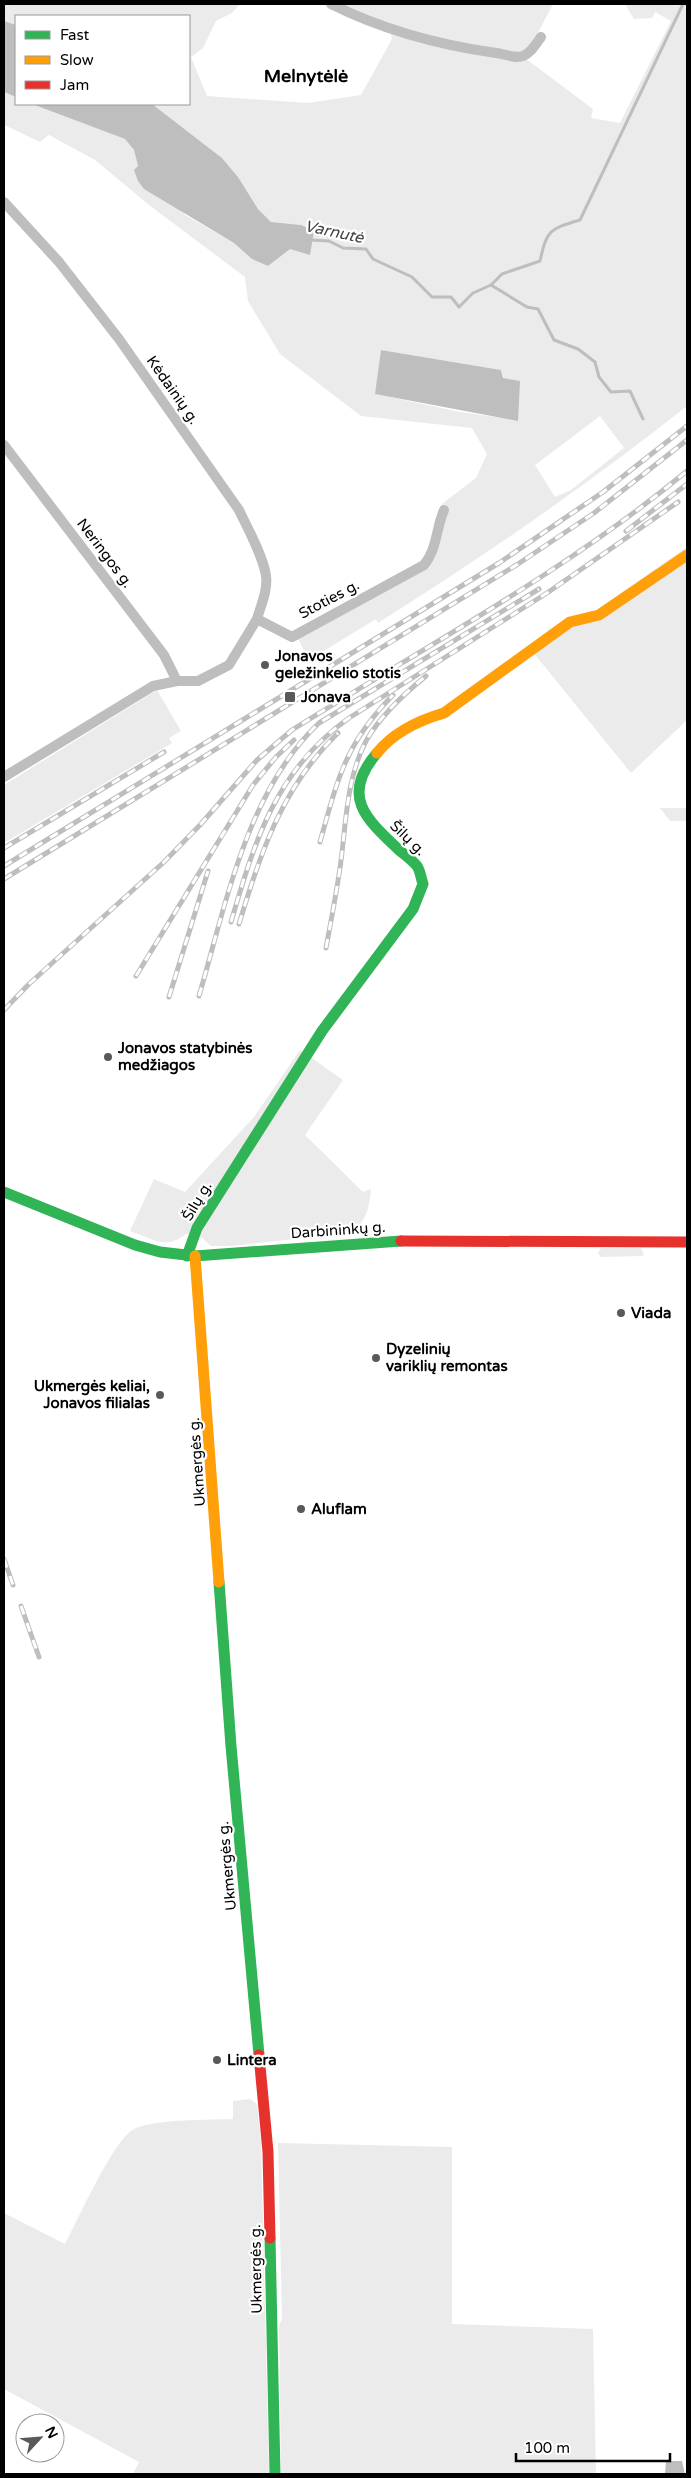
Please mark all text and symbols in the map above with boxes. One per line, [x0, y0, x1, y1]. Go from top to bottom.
legend [15, 15, 190, 105]
text: Fast [60, 26, 90, 44]
text: Slow [60, 51, 94, 69]
district label: Melnytėlė [264, 65, 348, 87]
text: Jam [60, 76, 89, 94]
water label: Varnutė [303, 216, 366, 248]
street label: Kėdainių g. [143, 352, 203, 428]
street label: Neringos g. [73, 515, 137, 591]
street label: Stoties g. [296, 576, 362, 622]
place label: Jonavos geležinkelio stotis [274, 647, 401, 683]
marker: Jonavos geležinkelio stotis [259, 659, 271, 671]
place label: Jonava [300, 688, 351, 706]
marker: Jonava [283, 690, 297, 704]
street label: Šilų g. [386, 817, 430, 859]
place label: Jonavos statybinės medžiagos [117, 1039, 252, 1075]
marker: Jonavos statybinės medžiagos [102, 1051, 114, 1063]
street label: Šilų g. [178, 1178, 216, 1224]
street label: Darbininkų g. [290, 1218, 386, 1242]
place label: Viada [631, 1304, 671, 1322]
marker: Viada [615, 1307, 627, 1319]
place label: Dyzelinių variklių remontas [386, 1340, 508, 1375]
marker: Dyzelinių variklių remontas [370, 1352, 382, 1364]
place label: Ukmergės keliai, Jonavos filialas [34, 1377, 150, 1412]
marker: Ukmergės keliai, Jonavos filialas [154, 1389, 166, 1401]
street label: Ukmergės g. [185, 1417, 209, 1507]
place label: Aluflam [311, 1500, 367, 1518]
marker: Aluflam [295, 1503, 307, 1515]
street label: Ukmergės g. [214, 1821, 240, 1911]
place label: Lintera [227, 2051, 277, 2069]
marker: Lintera [211, 2054, 223, 2066]
street label: Ukmergės g. [246, 2224, 266, 2314]
north arrow [15, 2413, 65, 2463]
text: N [41, 2424, 61, 2441]
scale bar [516, 2430, 670, 2462]
text: 100 m [524, 2439, 570, 2457]

